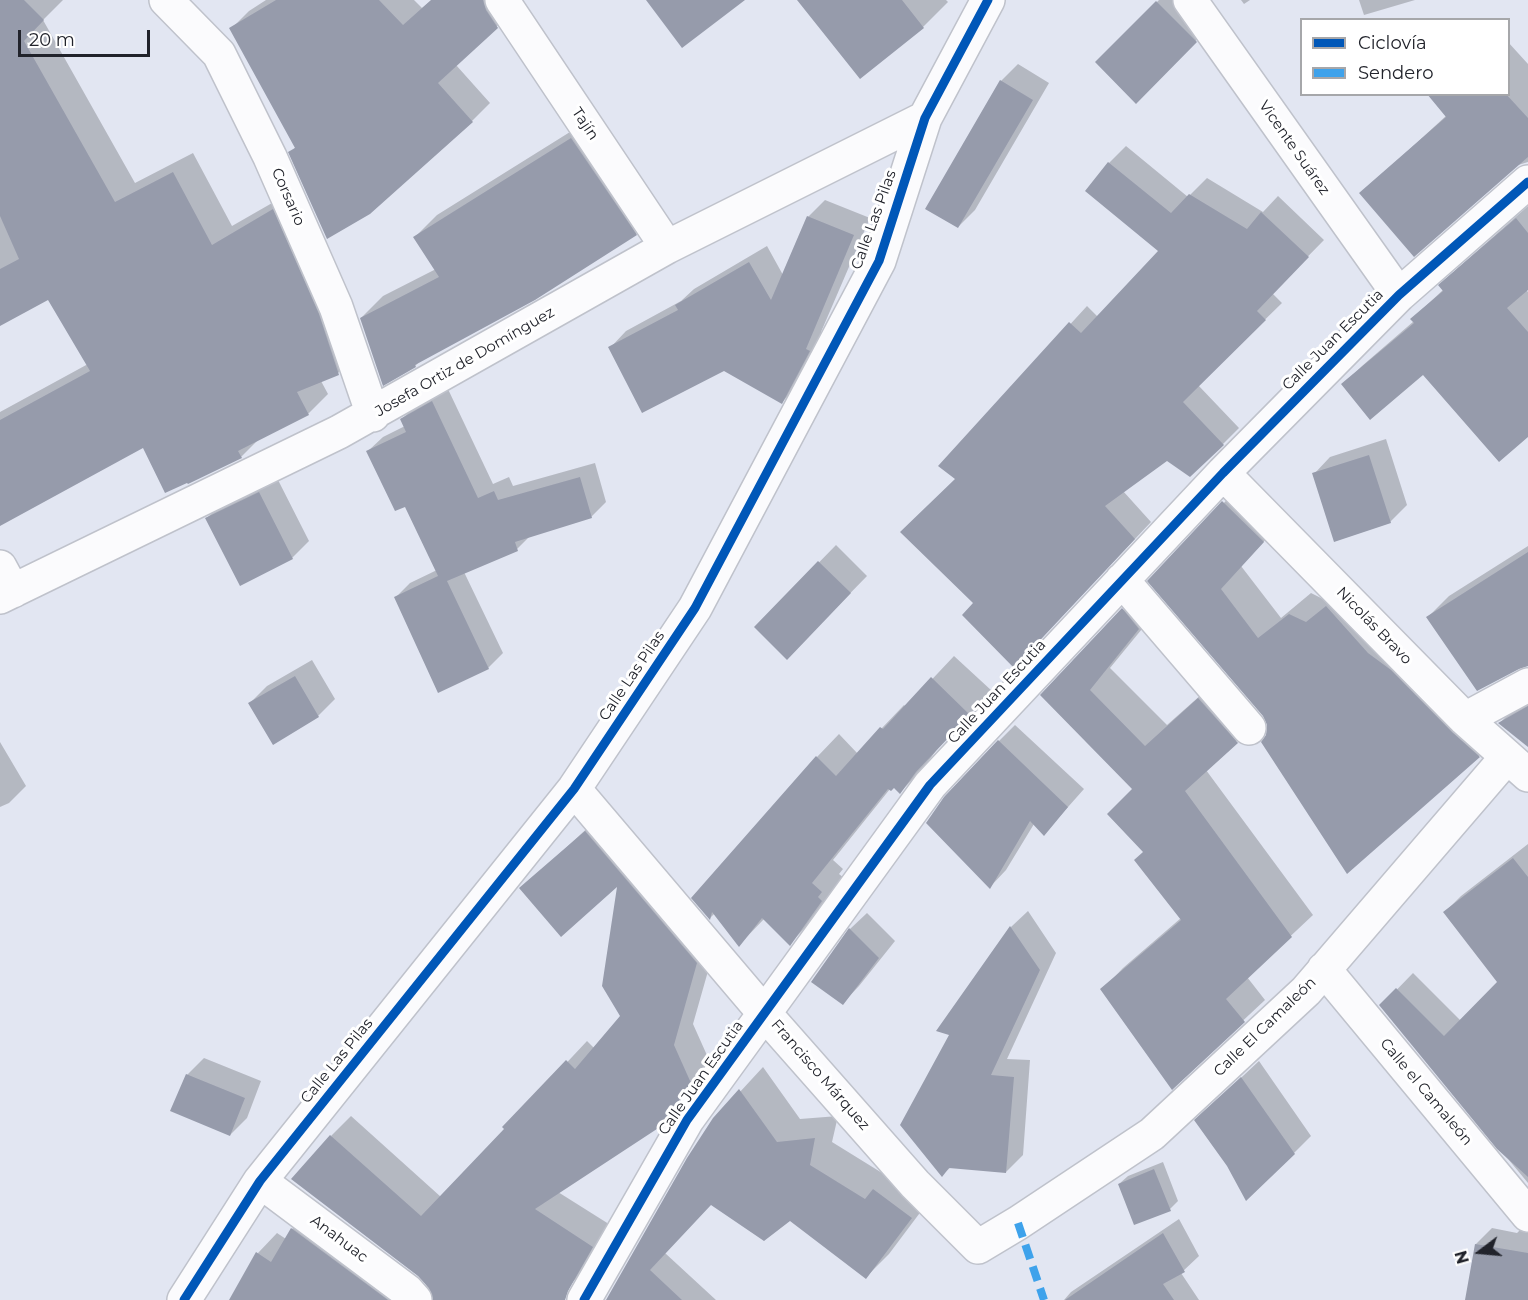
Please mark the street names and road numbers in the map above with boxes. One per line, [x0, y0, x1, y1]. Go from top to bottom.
street label: Vicente Suárez [1255, 97, 1333, 199]
street label: Tajín [568, 104, 602, 144]
street label: Corsario [267, 165, 309, 229]
street label: Calle Las Pilas [848, 168, 900, 272]
street label: Calle Juan Escutia [1279, 286, 1387, 394]
street label: Josefa Ortiz de Domínguez [372, 303, 558, 421]
street label: Nicolás Bravo [1333, 583, 1415, 669]
street label: Calle Las Pilas [595, 628, 669, 724]
street label: Calle Juan Escutia [944, 636, 1050, 748]
street label: Calle El Camaleón [1210, 974, 1320, 1080]
street label: Calle Las Pilas [297, 1015, 377, 1107]
street label: Francisco Márquez [767, 1016, 873, 1134]
street label: Calle Juan Escutia [655, 1017, 747, 1139]
street label: Calle el Camaleón [1376, 1035, 1476, 1149]
street label: Anahuac [307, 1212, 371, 1266]

